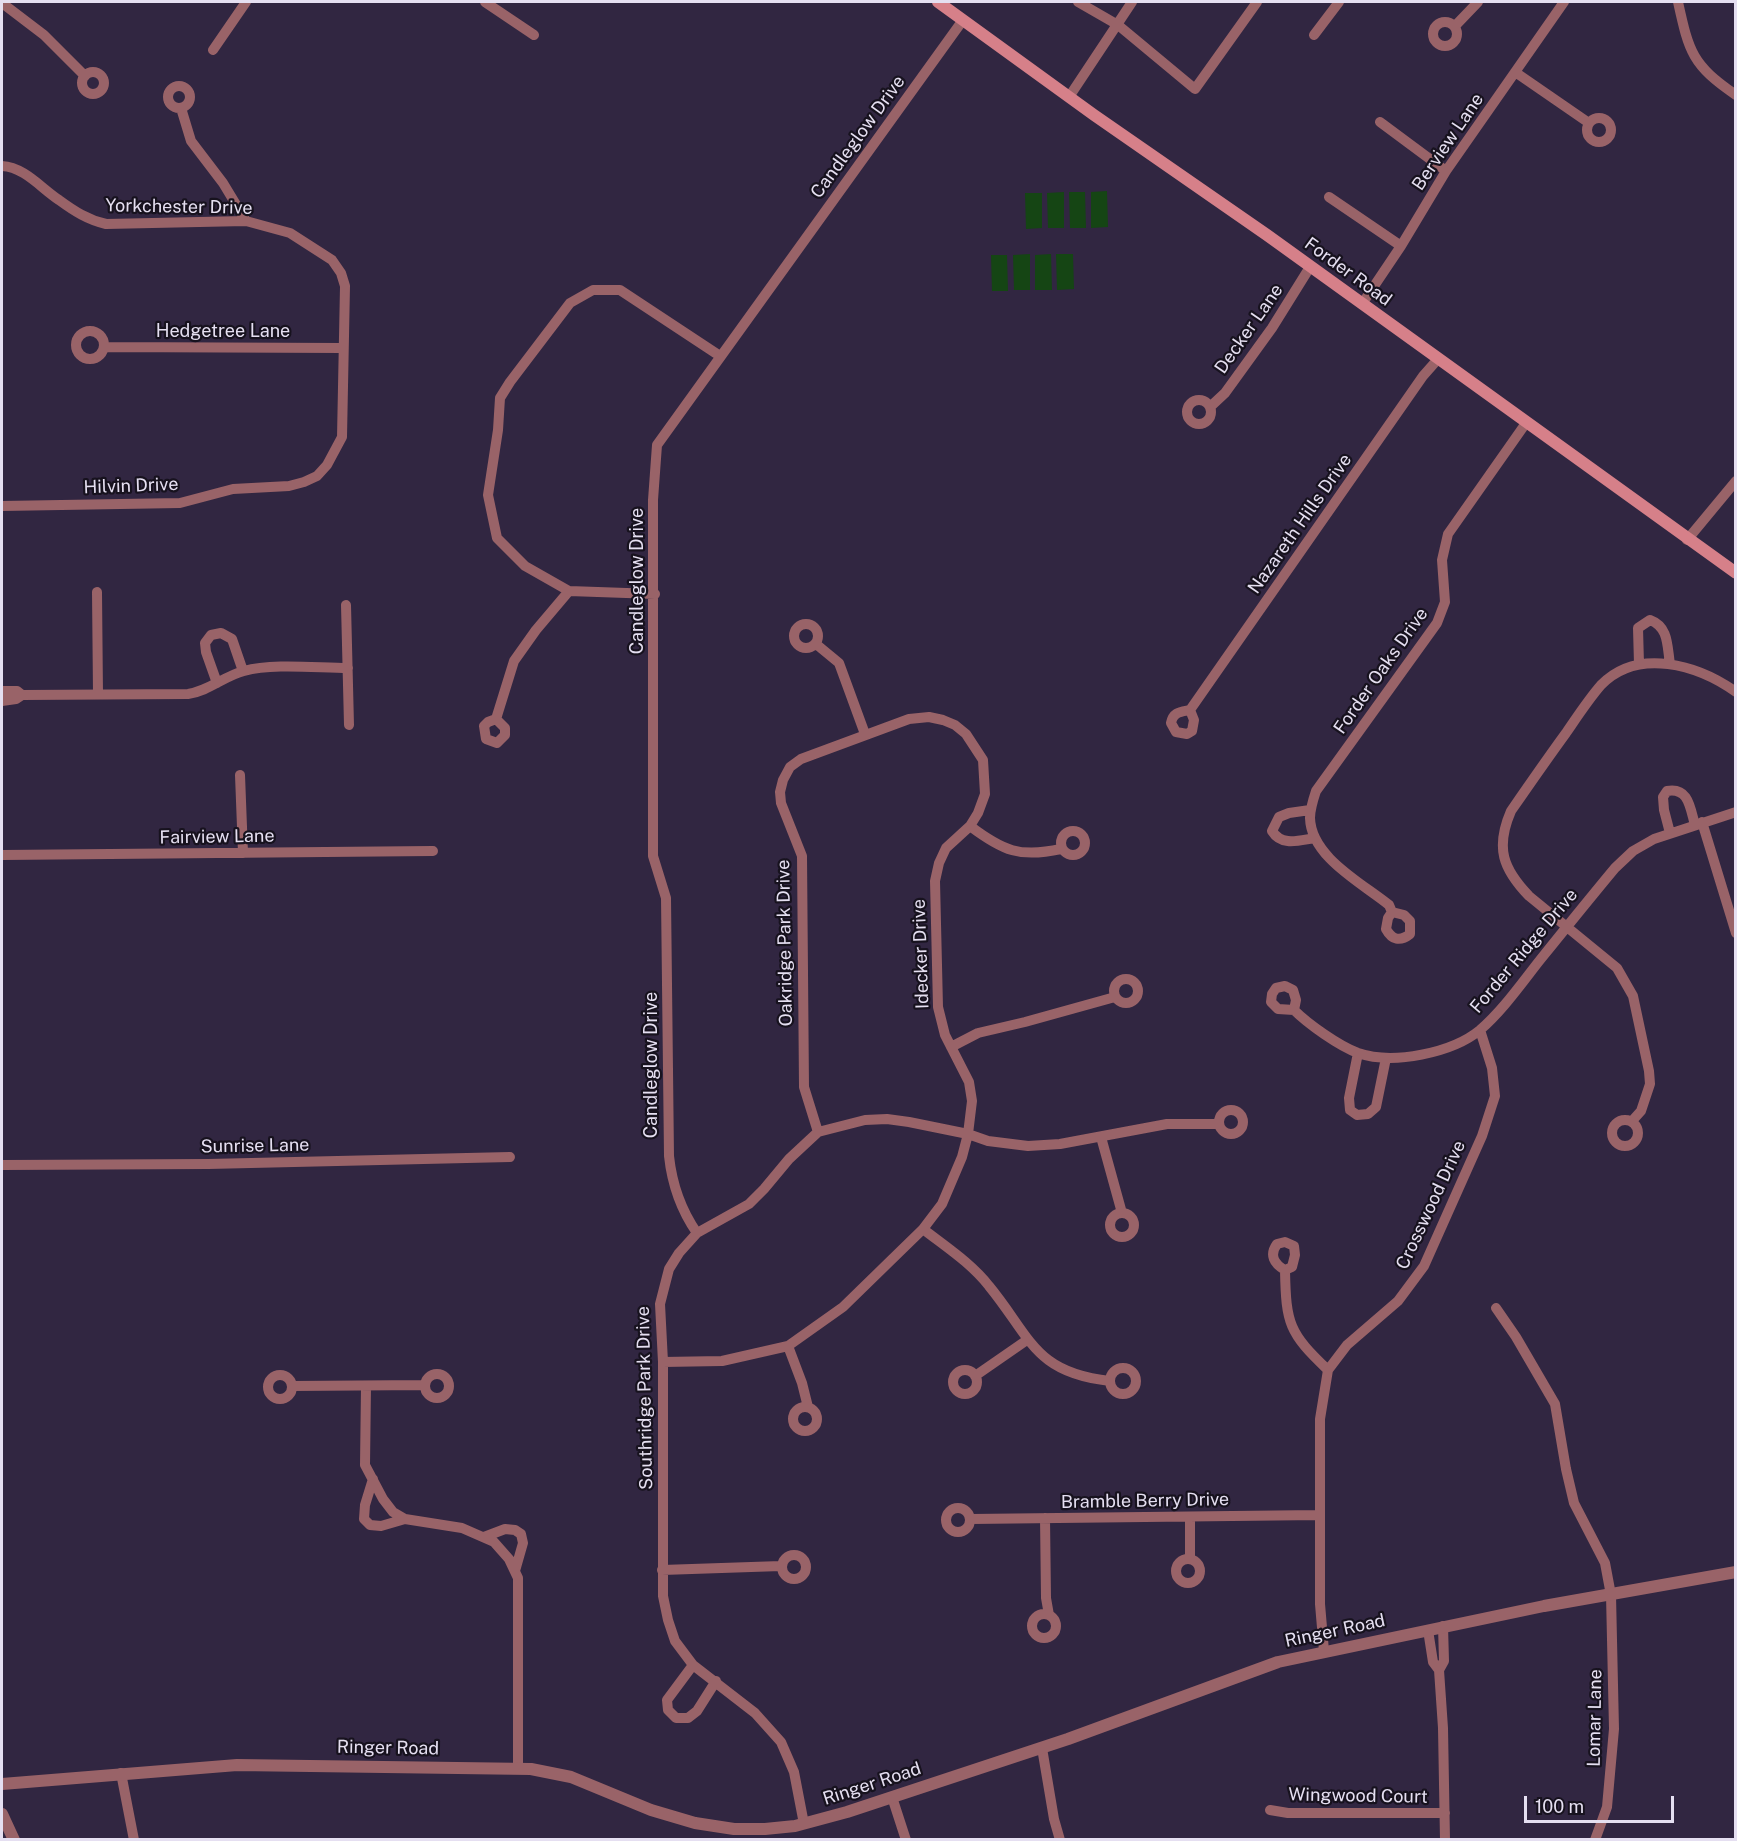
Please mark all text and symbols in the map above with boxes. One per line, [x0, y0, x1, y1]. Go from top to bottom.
street label: Candleglow Drive [806, 71, 910, 203]
street label: Berview Lane [1408, 89, 1488, 195]
street label: Yorkchester Drive [105, 195, 253, 219]
street label: Forder Road [1300, 233, 1396, 311]
street label: Decker Lane [1210, 280, 1288, 378]
street label: Hedgetree Lane [156, 320, 290, 342]
street label: Nazareth Hills Drive [1244, 450, 1356, 598]
street label: Hilvin Drive [83, 474, 179, 498]
street label: Candleglow Drive [626, 508, 648, 654]
street label: Forder Oaks Drive [1329, 604, 1433, 738]
street label: Fairview Lane [159, 825, 275, 849]
street label: Oakridge Park Drive [773, 860, 797, 1026]
street label: Forder Ridge Drive [1466, 884, 1582, 1018]
street label: Idecker Drive [908, 899, 934, 1009]
street label: Candleglow Drive [640, 992, 662, 1138]
street label: Sunrise Lane [200, 1134, 310, 1158]
street label: Crosswood Drive [1392, 1137, 1470, 1273]
street label: Southridge Park Drive [633, 1306, 657, 1490]
street label: Bramble Berry Drive [1061, 1489, 1229, 1513]
street label: Ringer Road [1283, 1610, 1387, 1652]
street label: Lomar Lane [1583, 1669, 1607, 1767]
street label: Ringer Road [337, 1736, 439, 1760]
street label: Ringer Road [820, 1758, 924, 1810]
street label: Wingwood Court [1288, 1784, 1428, 1808]
scale bar [1527, 1784, 1677, 1822]
text: 100 m [1535, 1796, 1584, 1817]

